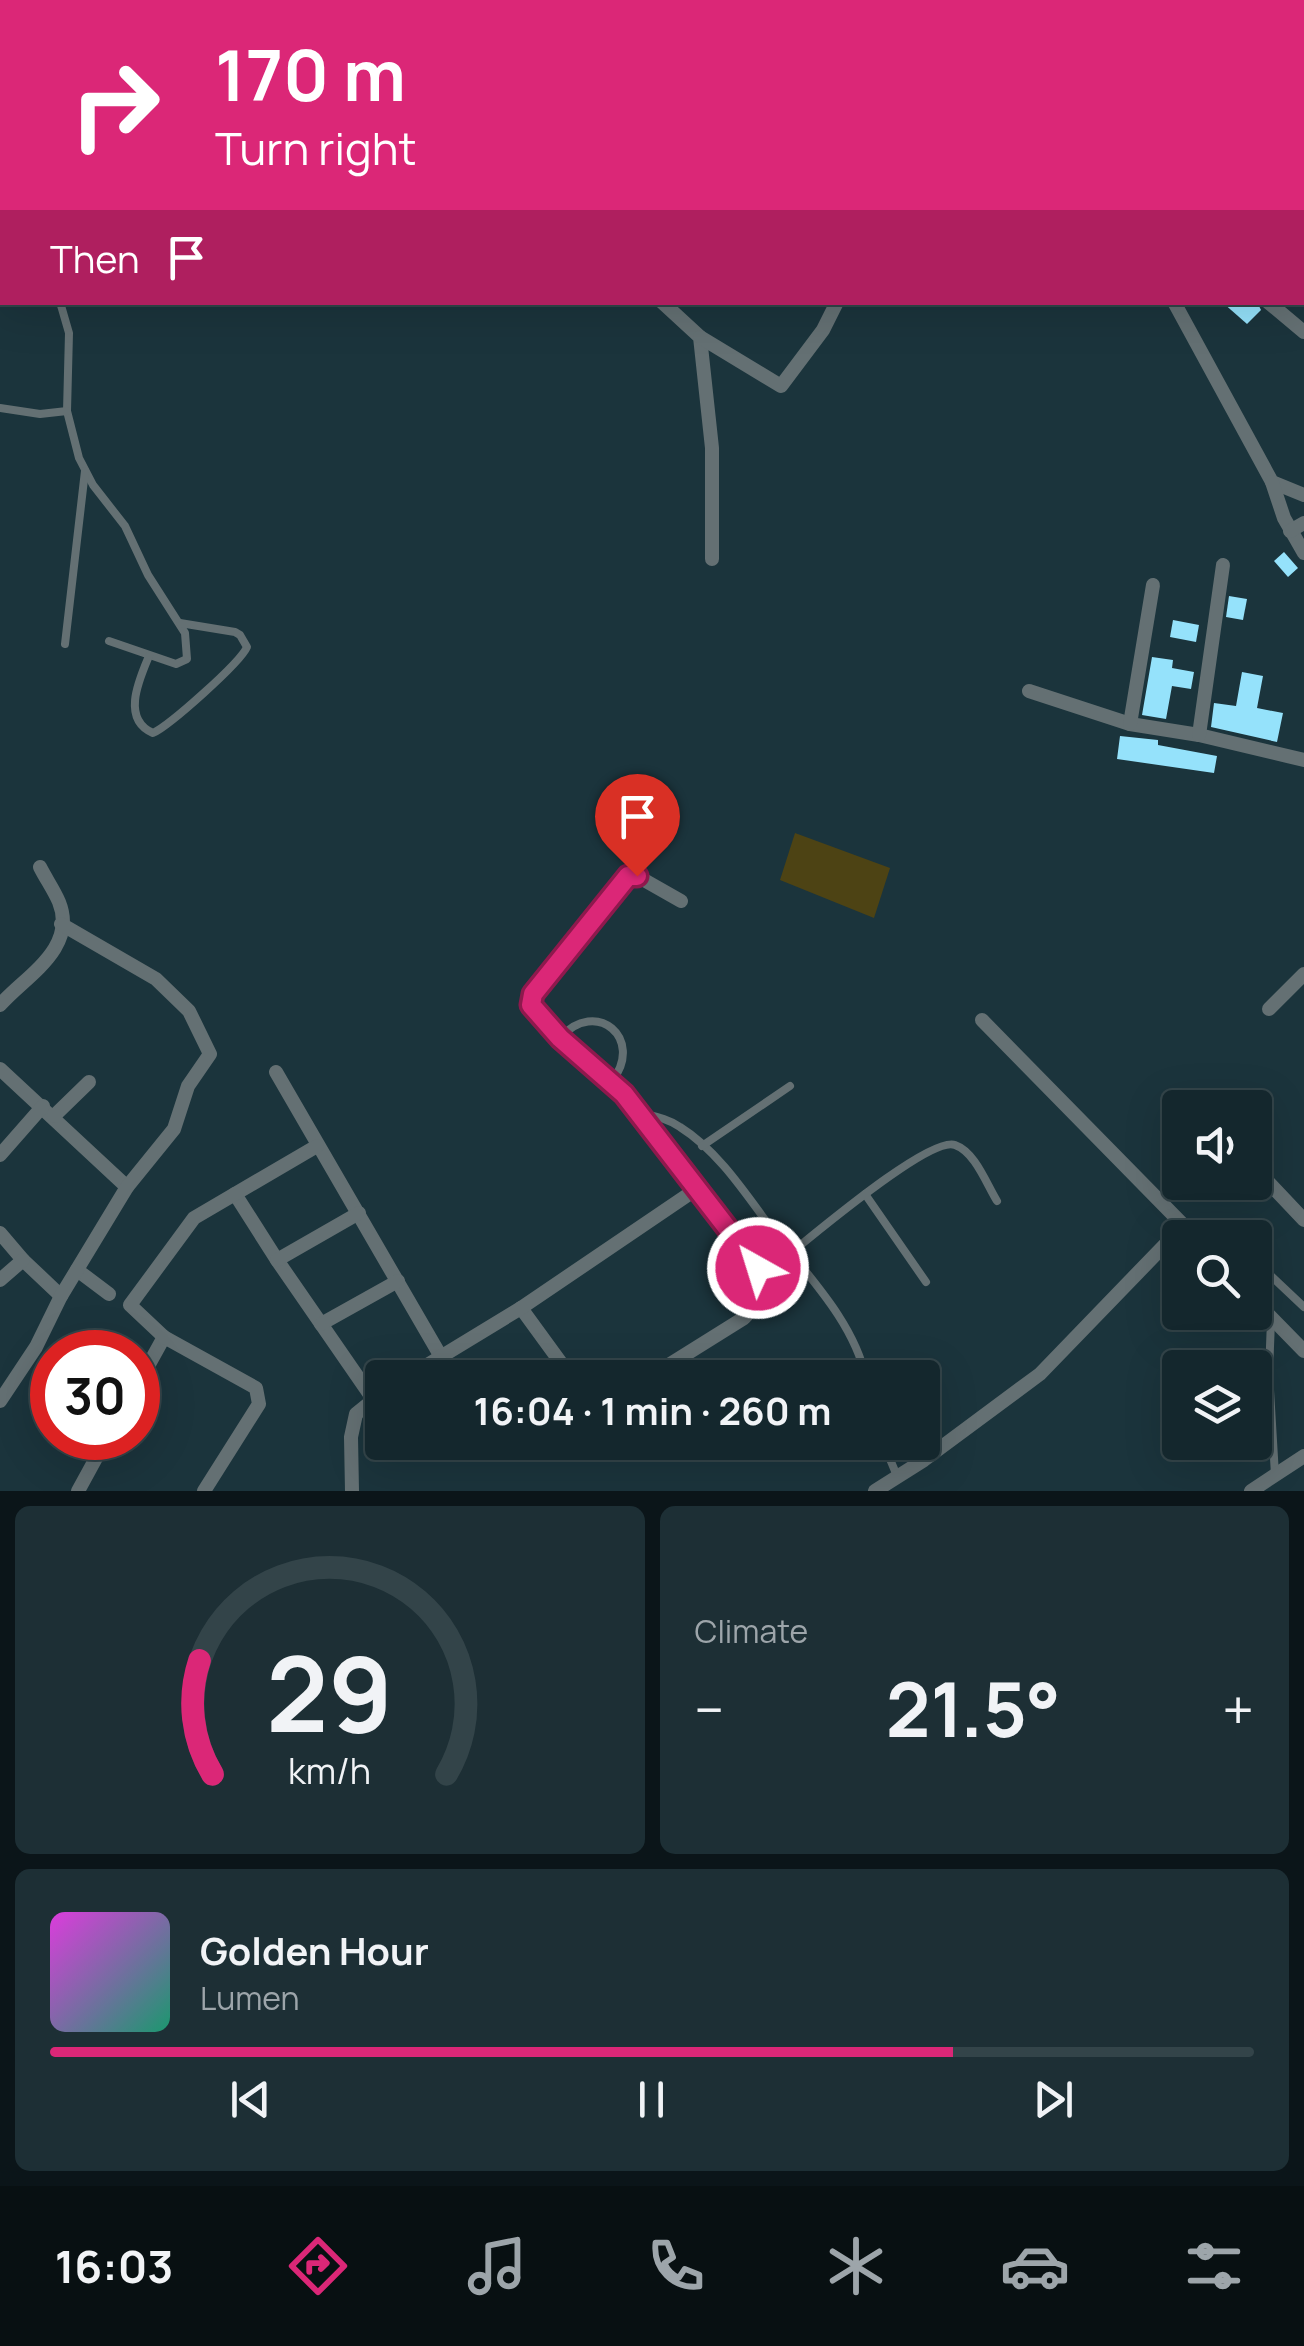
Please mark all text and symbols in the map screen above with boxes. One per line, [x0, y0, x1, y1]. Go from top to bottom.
text: 170 m [215, 26, 406, 122]
icon: right [50, 40, 180, 170]
text: Turn right [215, 117, 416, 179]
icon: arrive [159, 230, 214, 285]
text: Then [50, 232, 139, 284]
pin [595, 774, 680, 877]
icon: arrive [610, 789, 665, 844]
map controls [1162, 1090, 1272, 1460]
button: sound [1162, 1090, 1272, 1200]
position arrow [706, 1216, 810, 1320]
button: search [1162, 1220, 1272, 1330]
speed limit sign: 30 [30, 1330, 160, 1460]
button: layers [1162, 1350, 1272, 1460]
text: 16:04 · 1 min · 260 m [474, 1384, 831, 1436]
text: Climate [695, 1609, 808, 1653]
text: 29 [266, 1621, 393, 1763]
text: 21.5° [886, 1657, 1061, 1760]
text: − [695, 1671, 724, 1747]
text: + [1222, 1671, 1254, 1747]
text: km/h [288, 1746, 371, 1795]
text: Golden Hour [200, 1924, 429, 1976]
text: Lumen [200, 1976, 300, 2020]
icon: previous [223, 2072, 278, 2127]
icon: pause [624, 2072, 679, 2127]
icon: next [1026, 2072, 1081, 2127]
icon: directions [283, 2231, 353, 2301]
icon: music [462, 2231, 532, 2301]
icon: phone [641, 2231, 711, 2301]
icon: climate [821, 2231, 891, 2301]
icon: car [1000, 2231, 1070, 2301]
icon: filters [1179, 2231, 1249, 2301]
text: 16:03 [55, 2235, 174, 2297]

